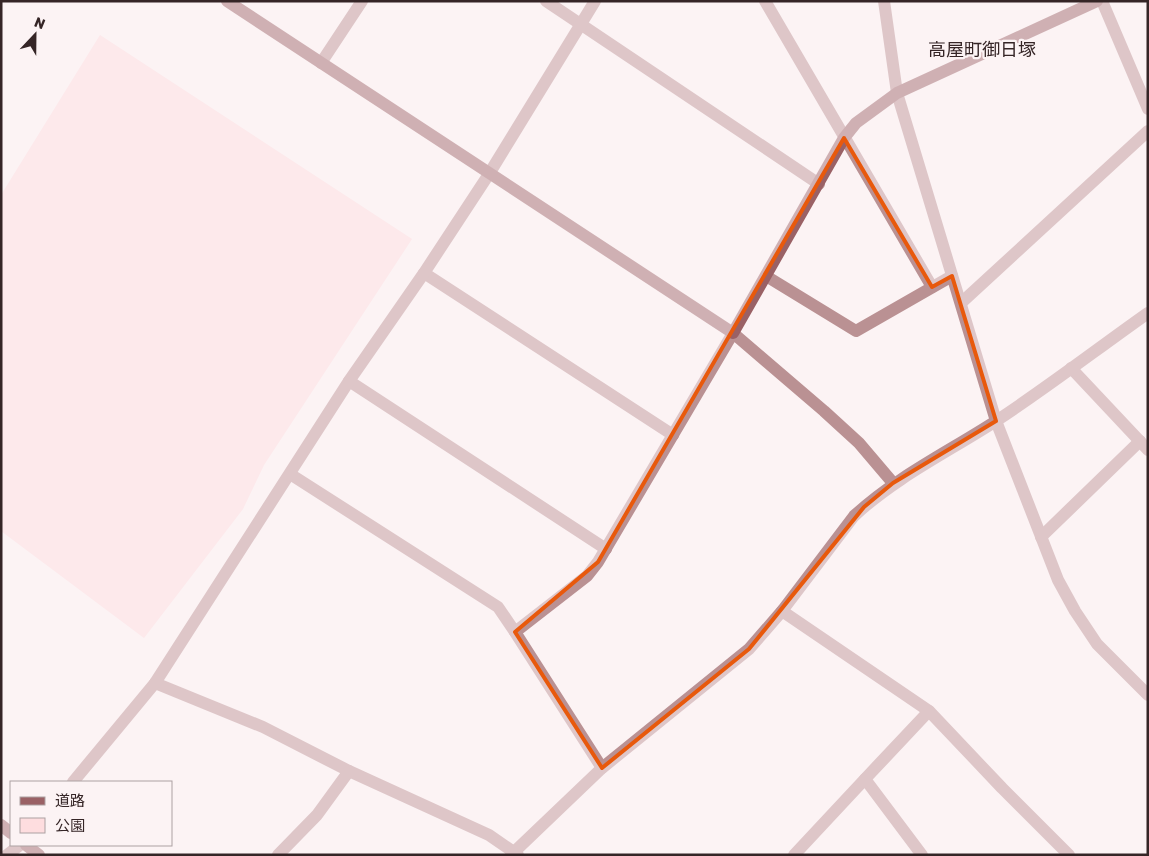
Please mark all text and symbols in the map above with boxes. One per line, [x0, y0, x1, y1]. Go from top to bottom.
north arrow [10, 10, 60, 60]
text: N [32, 14, 48, 33]
district label: 高屋町御日塚 [928, 39, 1036, 61]
legend [10, 781, 172, 846]
text: 道路 [55, 792, 85, 810]
text: 公園 [55, 817, 85, 835]

